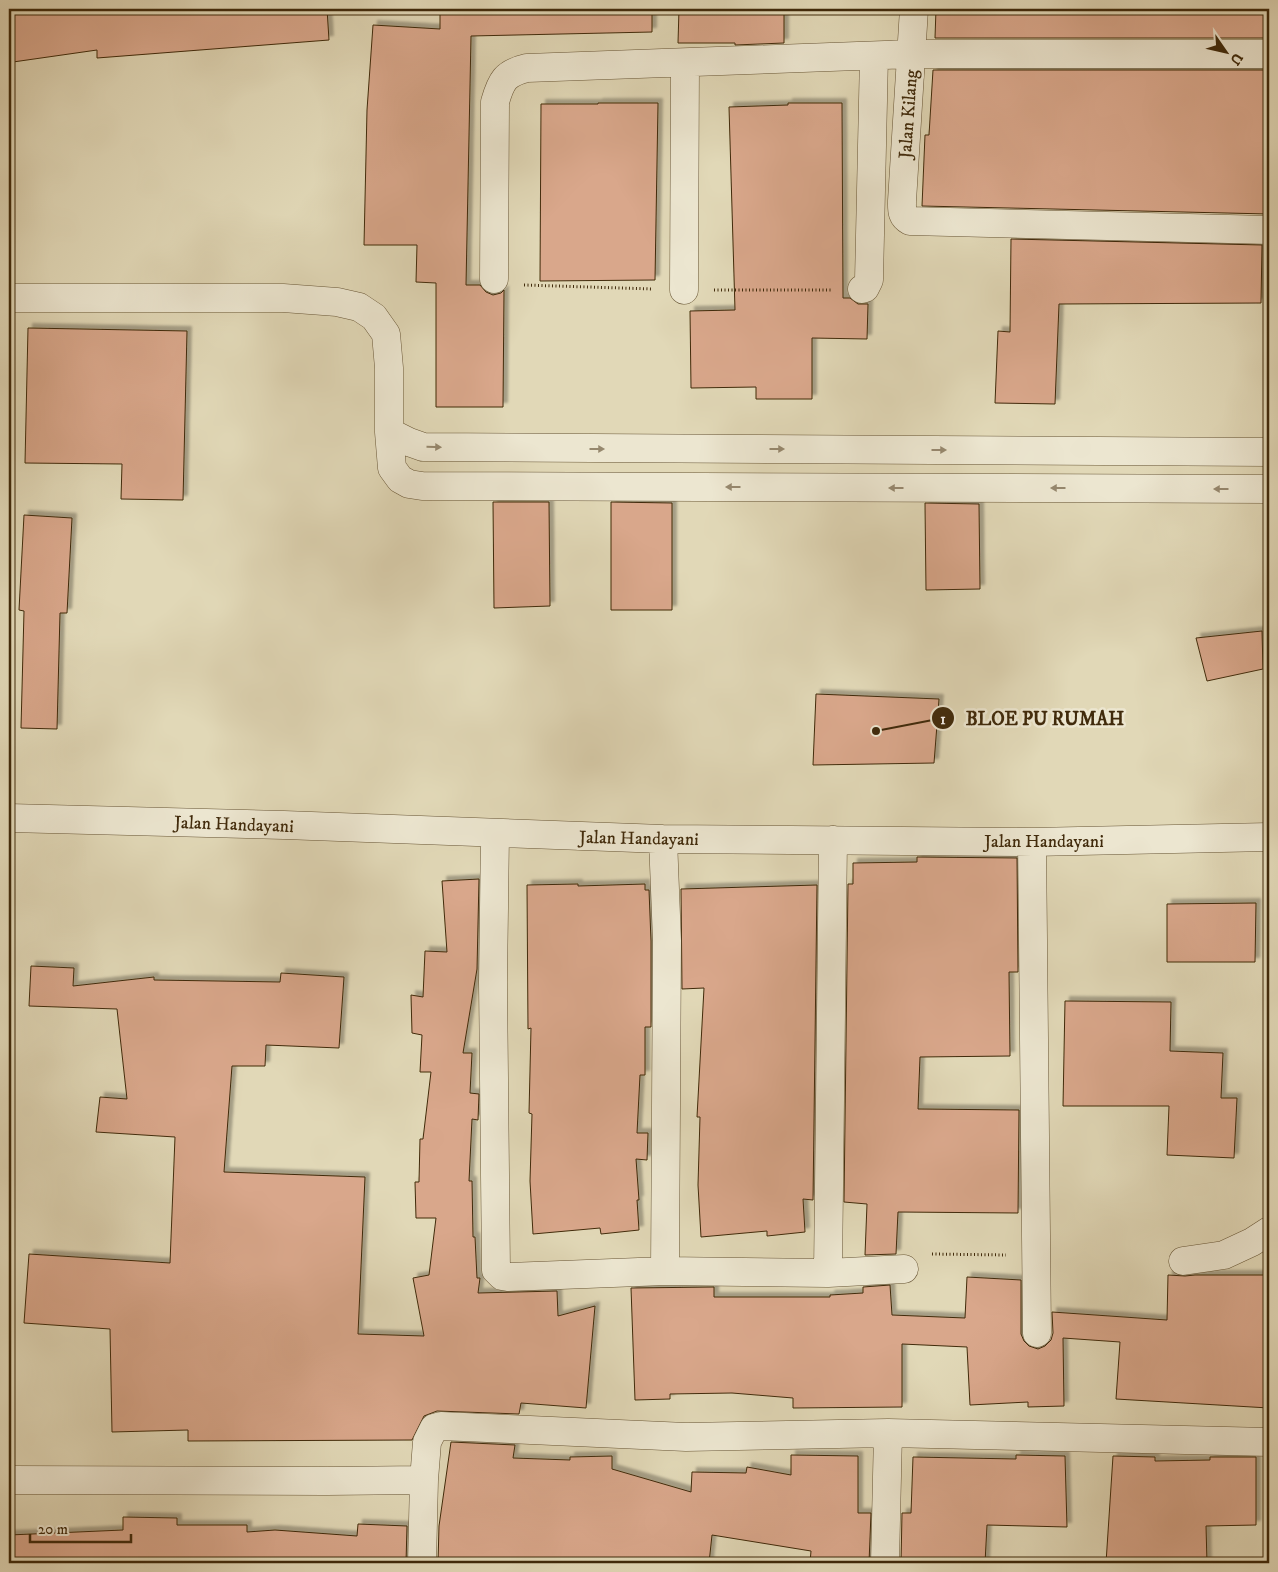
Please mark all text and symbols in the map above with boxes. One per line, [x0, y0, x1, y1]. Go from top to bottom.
north arrow [1200, 28, 1250, 78]
text: U [1225, 49, 1246, 68]
street label: Jalan Kilang [895, 69, 923, 161]
one-way arrow [426, 443, 442, 451]
one-way arrow [589, 445, 605, 453]
one-way arrow [769, 445, 785, 453]
one-way arrow [931, 446, 947, 454]
one-way arrow [725, 483, 741, 491]
one-way arrow [887, 484, 903, 492]
one-way arrow [1050, 484, 1066, 492]
one-way arrow [1212, 485, 1228, 493]
callout: BLOE PU RUMAH [931, 701, 1134, 735]
text: BLOE PU RUMAH [966, 708, 1124, 731]
text: 1 [940, 710, 946, 729]
street label: Jalan Handayani [172, 812, 294, 838]
street label: Jalan Handayani [577, 827, 699, 851]
street label: Jalan Handayani [982, 831, 1104, 853]
scale bar [30, 1512, 131, 1544]
text: 20 m [38, 1520, 68, 1539]

